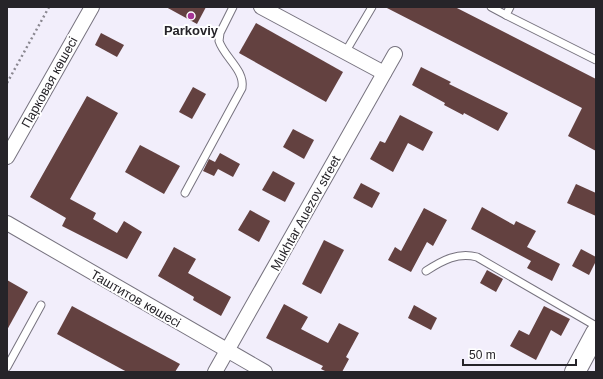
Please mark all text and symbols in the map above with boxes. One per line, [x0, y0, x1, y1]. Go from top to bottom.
marker: Parkoviy [186, 11, 196, 21]
place label: Parkoviy [164, 23, 219, 38]
street label: Парковая көшесі [18, 34, 81, 130]
street label: Mukhtar Auezov street [268, 153, 344, 273]
street label: Таштитов көшесі [88, 266, 184, 330]
scale bar [463, 341, 576, 367]
text: 50 m [469, 348, 496, 362]

